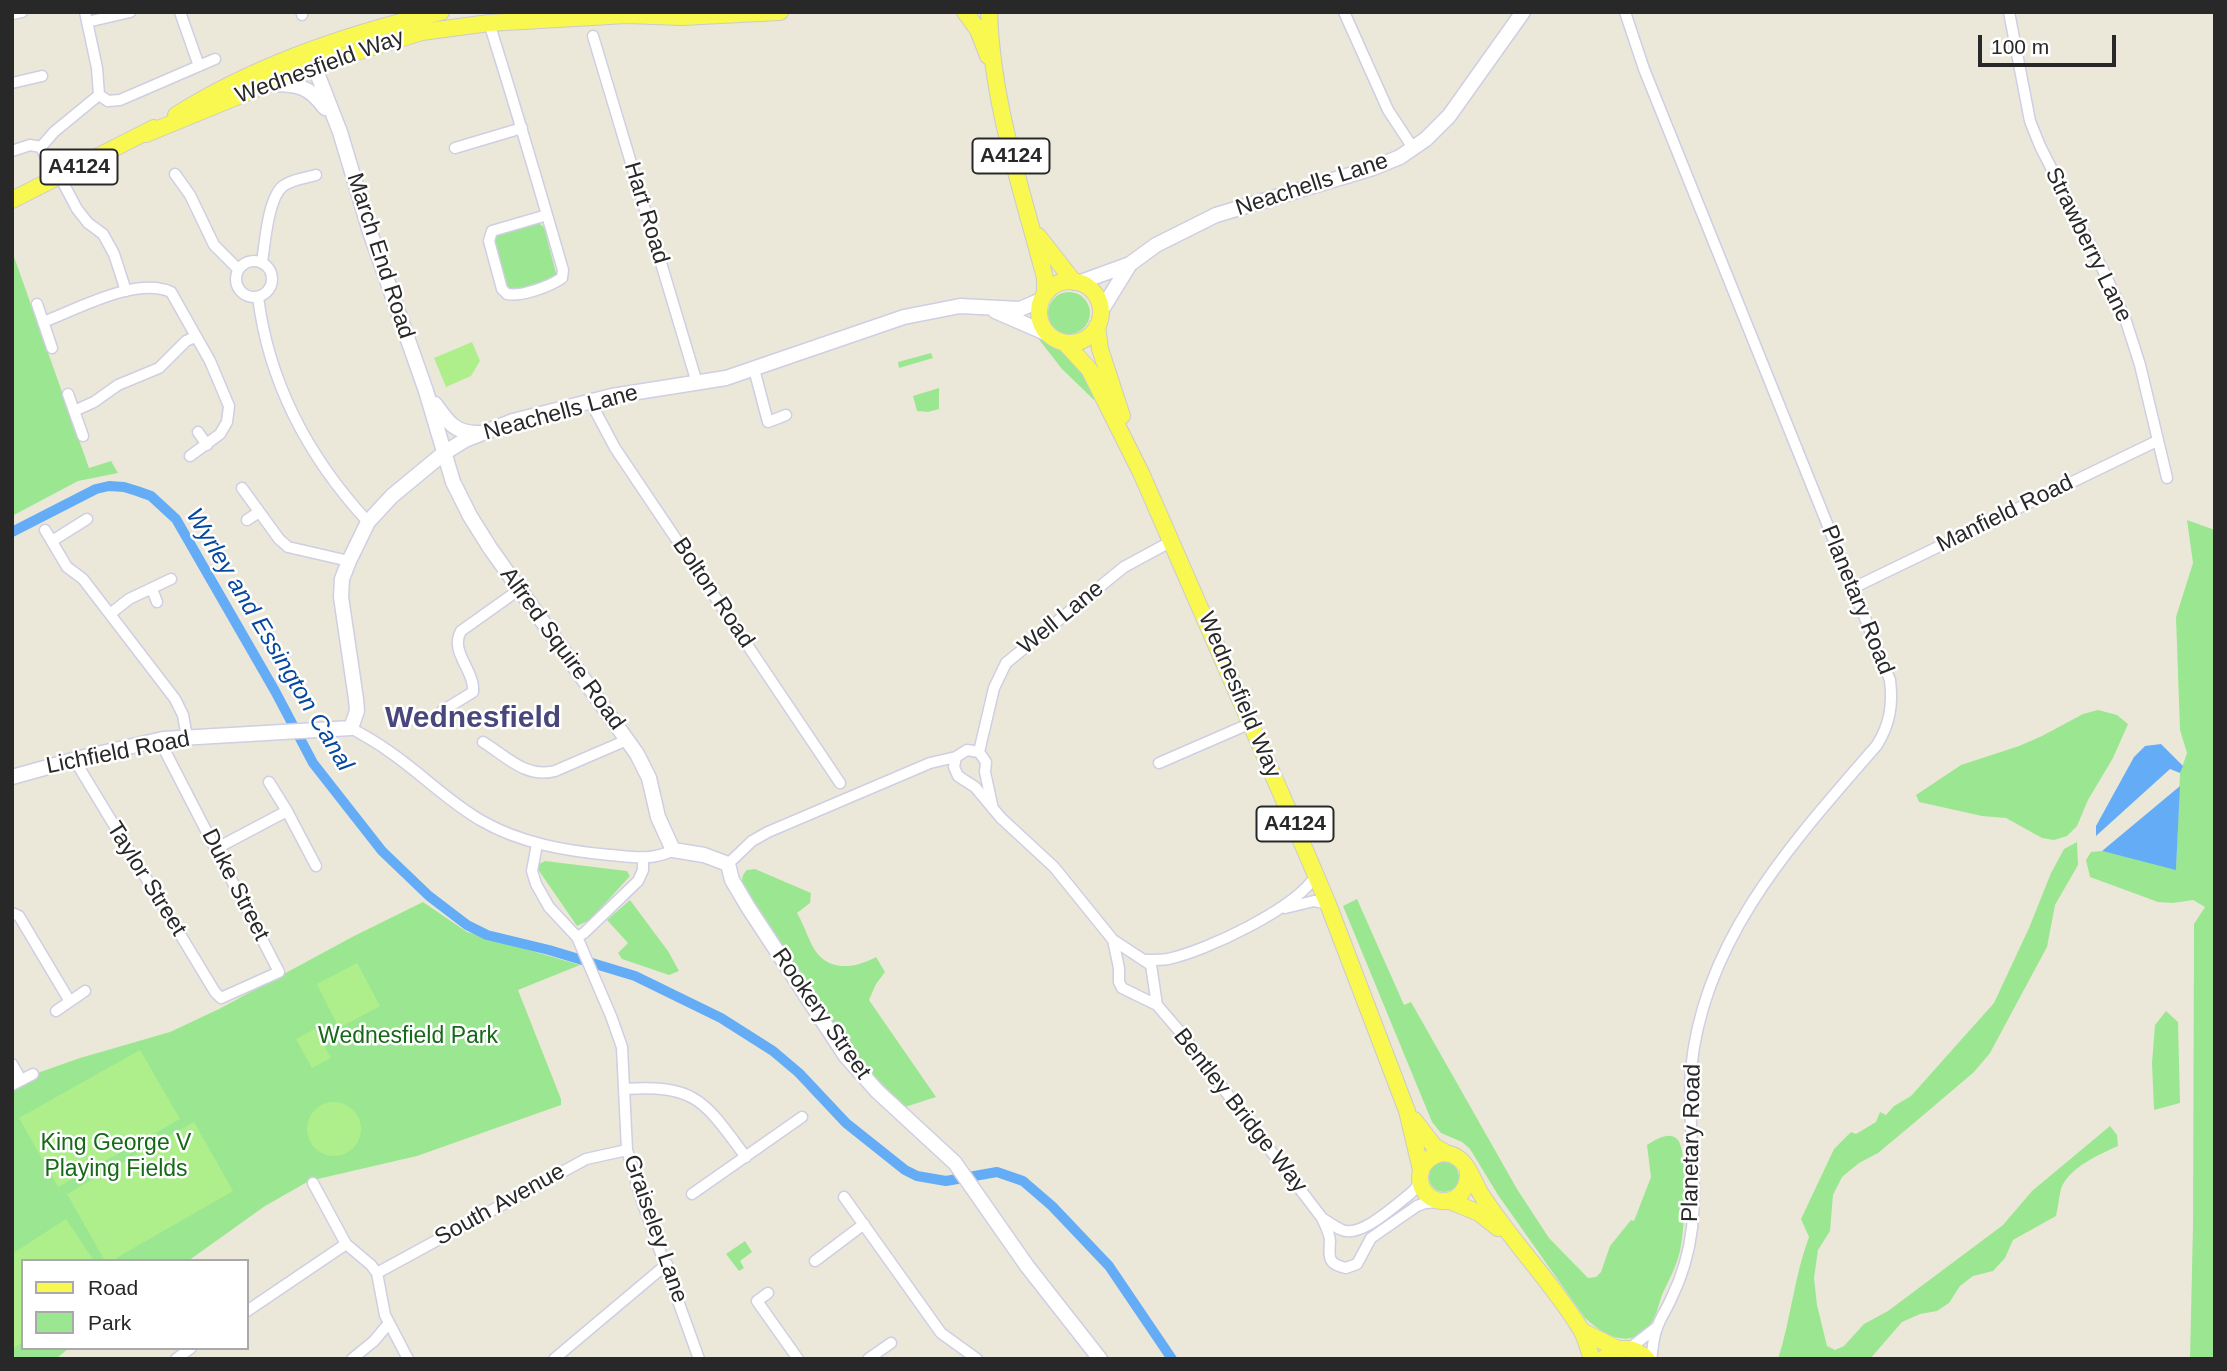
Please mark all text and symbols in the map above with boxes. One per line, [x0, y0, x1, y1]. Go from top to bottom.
scale bar [1982, 21, 2120, 65]
street label: Wednesfield Way [232, 24, 408, 110]
text: 100 m [1991, 35, 2049, 58]
road number: A4124 [972, 138, 1050, 174]
street label: Neachells Lane [1232, 147, 1392, 223]
road number: A4124 [41, 150, 118, 184]
street label: Hart Road [617, 159, 675, 267]
street label: Strawberry Lane [2039, 163, 2137, 327]
street label: March End Road [340, 170, 420, 342]
street label: Neachells Lane [481, 379, 641, 447]
street label: Manfield Road [1932, 469, 2078, 559]
water label: Wyrley and Essington Canal [179, 503, 359, 777]
street label: Planetary Road [1815, 521, 1899, 679]
street label: Bolton Road [666, 533, 760, 653]
street label: Alfred Squire Road [494, 562, 630, 736]
street label: Well Lane [1013, 575, 1109, 661]
street label: Wednesfield Way [1192, 608, 1286, 782]
district label: Wednesfield [385, 701, 561, 737]
street label: Lichfield Road [44, 726, 192, 780]
road number: A4124 [1256, 806, 1334, 842]
street label: Taylor Street [100, 817, 192, 941]
street label: Duke Street [195, 825, 275, 945]
street label: Rookery Street [766, 943, 876, 1085]
park label: Wednesfield Park [318, 1023, 498, 1051]
street label: Bentley Bridge Way [1167, 1023, 1313, 1199]
street label: Planetary Road [1677, 1064, 1707, 1222]
park label: King George V Playing Fields [41, 1130, 191, 1184]
street label: Graiseley Lane [617, 1151, 693, 1307]
street label: South Avenue [430, 1158, 570, 1252]
legend [21, 1259, 248, 1350]
text: Road [88, 1276, 138, 1299]
text: Park [88, 1311, 131, 1334]

